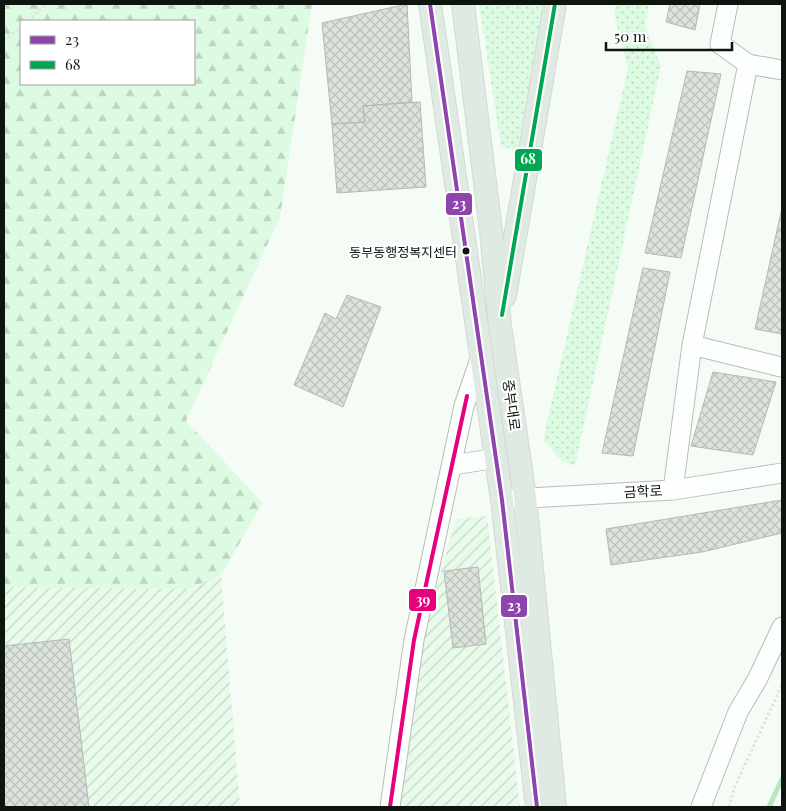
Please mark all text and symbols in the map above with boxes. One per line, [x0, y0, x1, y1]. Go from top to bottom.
legend [20, 20, 195, 85]
scale bar [606, 20, 732, 52]
text: 50 m [614, 26, 647, 46]
text: 23 [65, 29, 79, 49]
text: 68 [65, 54, 81, 74]
line badge: 68 [514, 148, 543, 172]
text: 68 [520, 149, 536, 168]
line badge: 23 [445, 192, 473, 216]
text: 23 [452, 194, 466, 213]
place label: 동부동행정복지센터 [349, 243, 457, 260]
marker: 동부동행정복지센터 [461, 246, 471, 256]
street label: 중부대로 [499, 378, 525, 432]
street label: 금학로 [623, 480, 663, 501]
line badge: 39 [408, 588, 437, 612]
text: 39 [416, 590, 431, 609]
line badge: 23 [500, 594, 528, 618]
text: 23 [507, 596, 521, 615]

